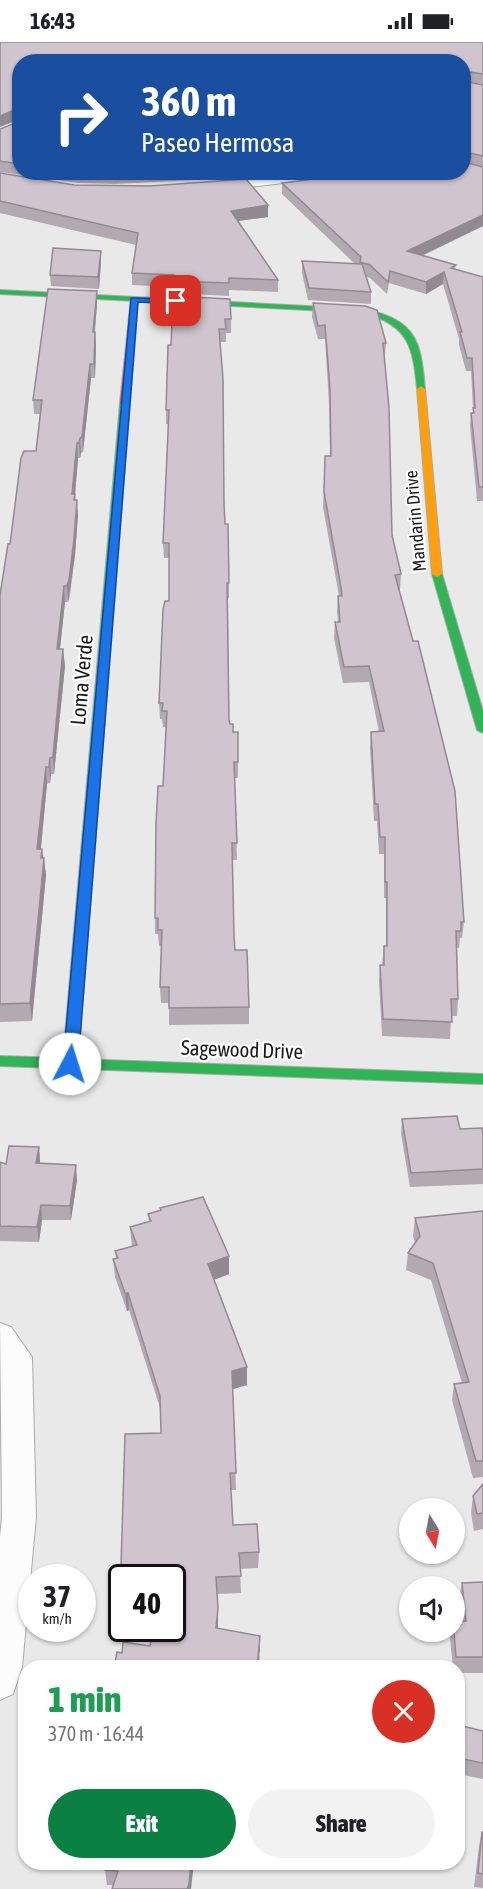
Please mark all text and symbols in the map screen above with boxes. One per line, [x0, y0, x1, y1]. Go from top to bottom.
text: 16:43 [30, 8, 75, 34]
text: 360 m [141, 77, 236, 125]
icon: right [42, 78, 120, 156]
text: Paseo Hermosa [141, 127, 294, 158]
pin [150, 275, 201, 326]
icon: arrive [159, 284, 192, 317]
street label: Mandarin Drive [400, 469, 430, 573]
street label: Loma Verde [65, 634, 97, 726]
position arrow [38, 1032, 102, 1096]
street label: Sagewood Drive [181, 1035, 303, 1063]
north arrow [399, 1498, 465, 1564]
map controls [399, 1498, 465, 1642]
speed limit sign: 40 [108, 1564, 186, 1642]
button: sound [399, 1576, 465, 1642]
text: 37 [43, 1579, 71, 1613]
text: km/h [42, 1610, 72, 1627]
text: 1 min [48, 1678, 122, 1720]
button: close [372, 1680, 435, 1743]
text: 370 m · 16:44 [48, 1722, 144, 1745]
button: Exit [48, 1789, 236, 1858]
button: Share [248, 1789, 435, 1858]

